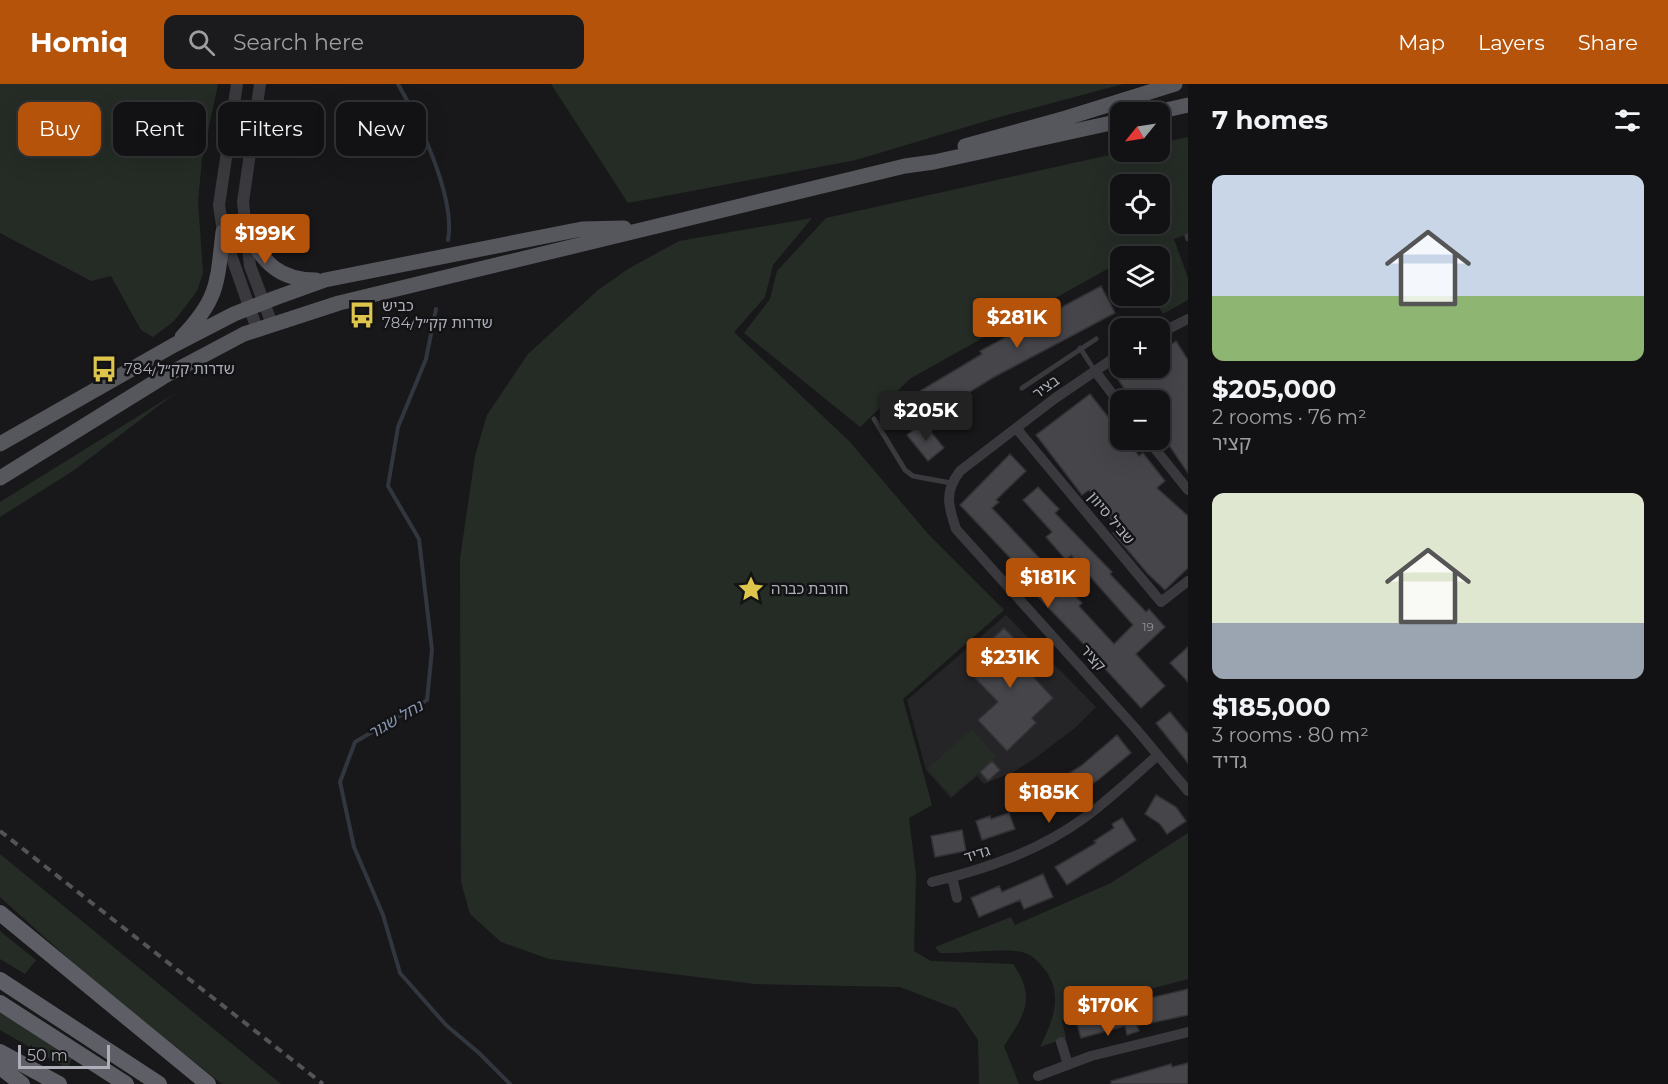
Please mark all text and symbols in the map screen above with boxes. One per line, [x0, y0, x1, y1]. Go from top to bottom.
search box [164, 15, 584, 69]
text: Homiq [30, 25, 128, 59]
icon: search [185, 26, 218, 59]
text: Search here [233, 29, 364, 56]
text: Map [1398, 30, 1445, 55]
text: Layers [1478, 30, 1545, 55]
text: Share [1578, 30, 1638, 55]
chip: Buy [18, 102, 101, 156]
chip: Rent [113, 102, 206, 156]
chip: Filters [218, 102, 324, 156]
chip: New [336, 102, 426, 156]
north arrow [1110, 102, 1170, 162]
map controls [1110, 102, 1170, 450]
text: 7 homes [1212, 104, 1328, 136]
icon: filters [1611, 104, 1644, 137]
button: locate [1110, 174, 1170, 234]
pin: $199K [223, 214, 307, 265]
icon: home [1374, 214, 1482, 322]
text: $199K [235, 221, 295, 245]
button: layers [1110, 246, 1170, 306]
place label: כביש 784/שדרות קק״ל [382, 296, 493, 332]
pin: $281K [975, 298, 1059, 349]
bus stop icon: כביש 784/שדרות קק״ל [347, 300, 377, 330]
text: $281K [987, 305, 1047, 329]
button: + [1110, 318, 1170, 378]
bus stop icon: 784/שדרות קק״ל [89, 354, 119, 384]
place label: 784/שדרות קק״ל [124, 359, 235, 378]
street label: בציר [1029, 370, 1063, 403]
text: $205,000 [1212, 373, 1336, 405]
button: − [1110, 390, 1170, 450]
pin: $205K [884, 391, 968, 442]
text: $205K [894, 398, 958, 422]
text: 2 rooms · 76 m² [1212, 405, 1367, 429]
text: קציר [1212, 431, 1251, 455]
street label: שביל סיוון [1084, 487, 1139, 548]
icon: home [1374, 532, 1482, 640]
pin: $181K [1006, 558, 1090, 609]
text: $181K [1020, 565, 1076, 589]
place icon: חורבת כברה [736, 574, 766, 604]
place label: חורבת כברה [771, 579, 849, 598]
house number: 19 [1142, 619, 1154, 634]
pin: $231K [968, 638, 1052, 689]
street label: קציר [1076, 640, 1110, 675]
text: $231K [980, 645, 1040, 669]
text: $185,000 [1212, 691, 1331, 723]
water label: נחל שגור [365, 696, 427, 743]
text: 3 rooms · 80 m² [1212, 723, 1369, 747]
text: גדיד [1212, 749, 1247, 773]
pin: $185K [1007, 773, 1091, 824]
text: $185K [1019, 780, 1079, 804]
street label: גדיד [961, 840, 993, 867]
pin: $170K [1066, 986, 1150, 1037]
text: $170K [1078, 993, 1138, 1017]
scale bar [18, 1042, 110, 1070]
text: 50 m [27, 1046, 68, 1065]

